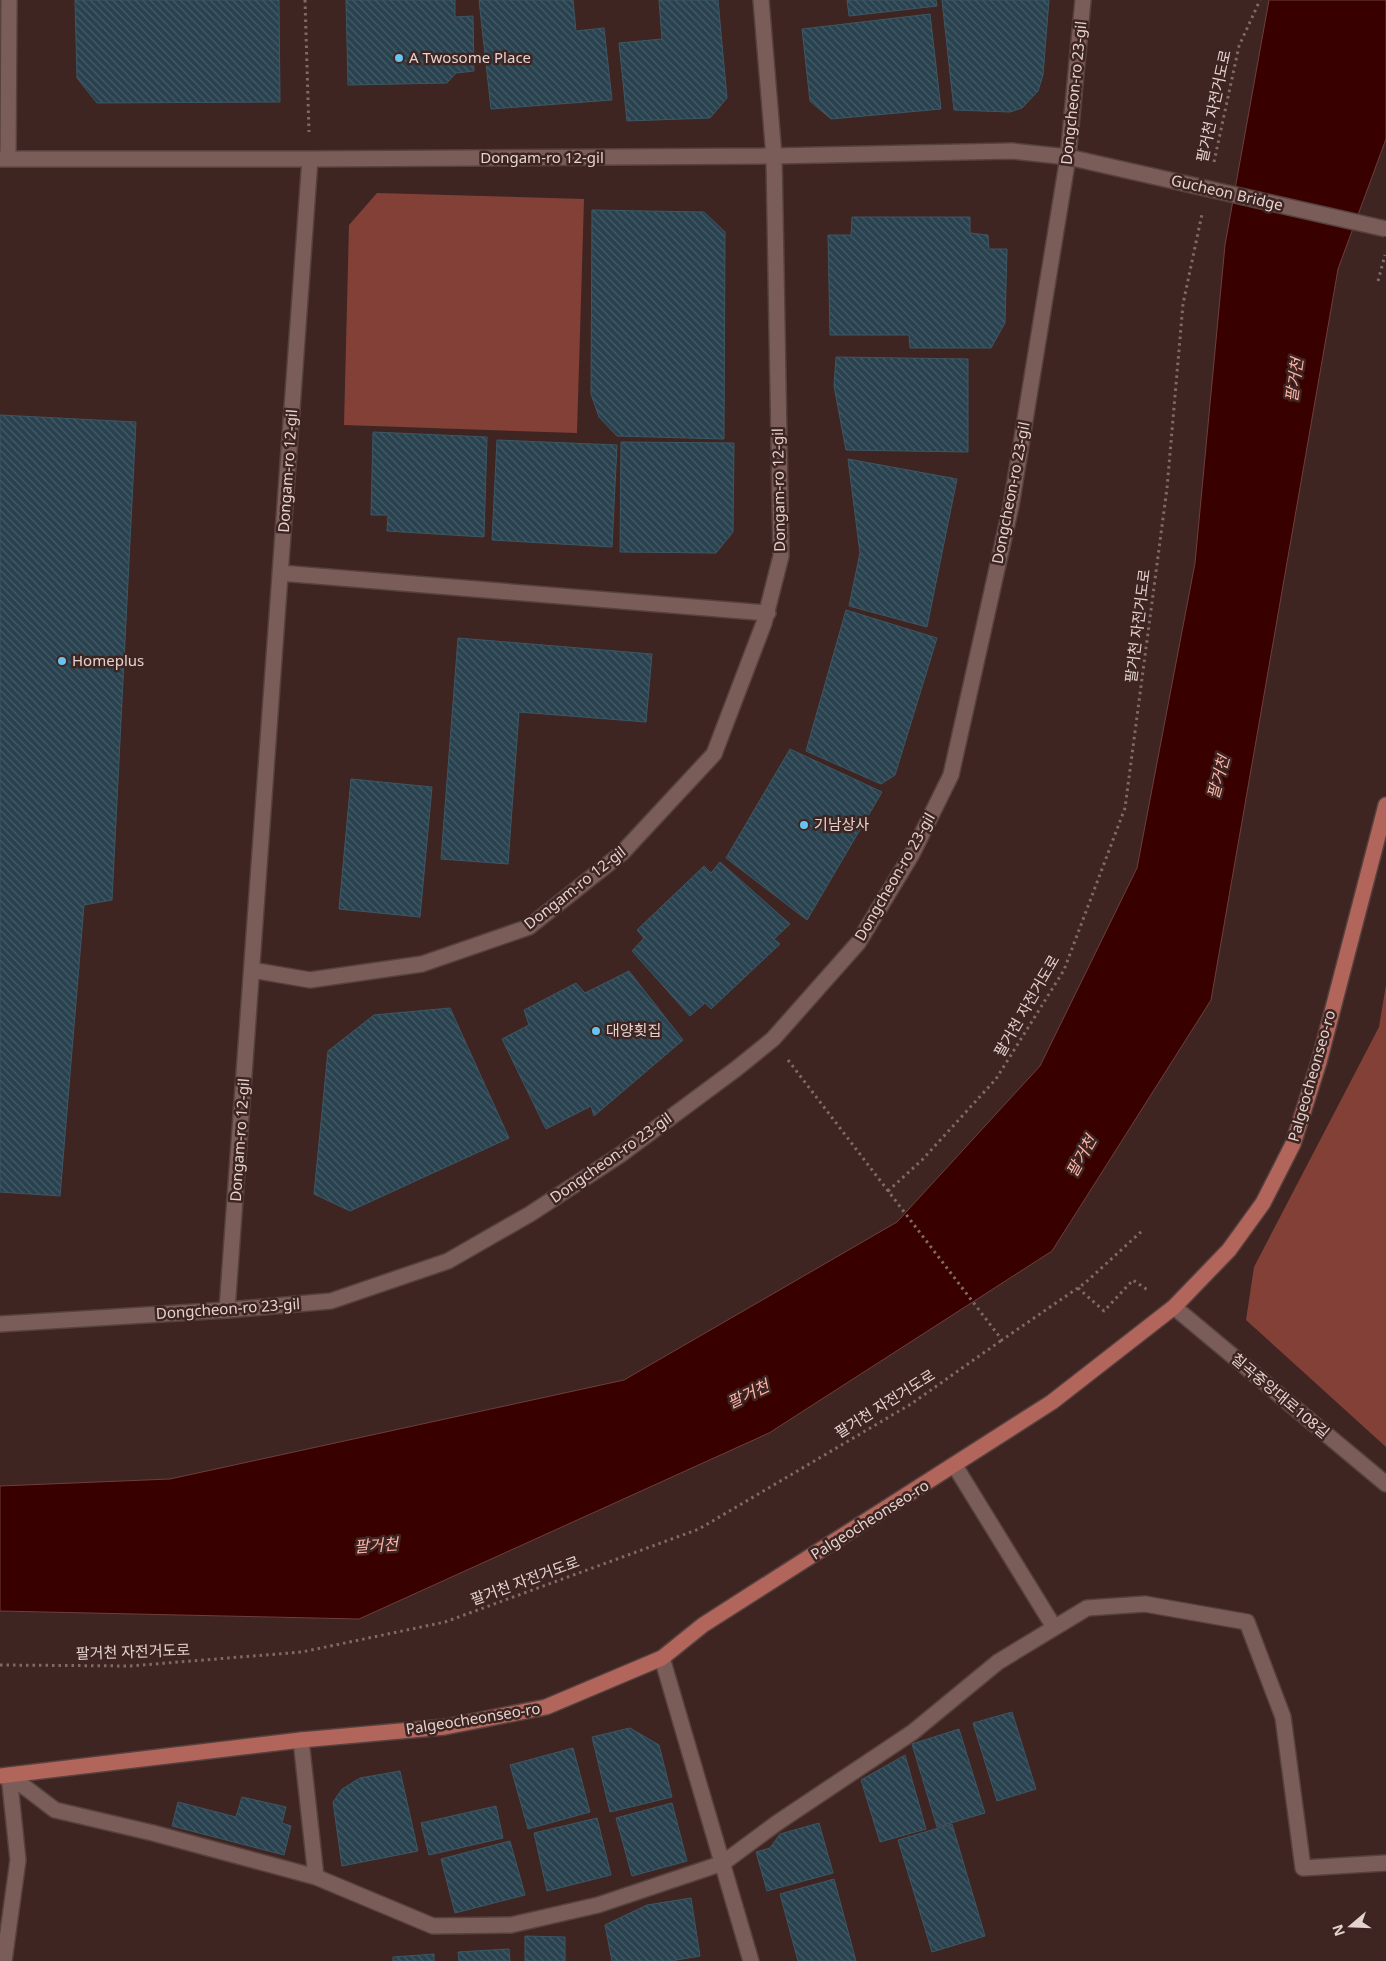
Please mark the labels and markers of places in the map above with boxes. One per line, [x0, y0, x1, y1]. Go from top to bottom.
place label: A Twosome Place [409, 47, 531, 67]
marker: A Twosome Place [393, 52, 405, 64]
place label: Homeplus [72, 650, 144, 670]
marker: Homeplus [56, 655, 68, 667]
place label: 기남상사 [814, 814, 869, 834]
marker: 기남상사 [798, 819, 810, 831]
place label: 대양횟집 [606, 1020, 661, 1040]
marker: 대양횟집 [590, 1025, 602, 1037]

